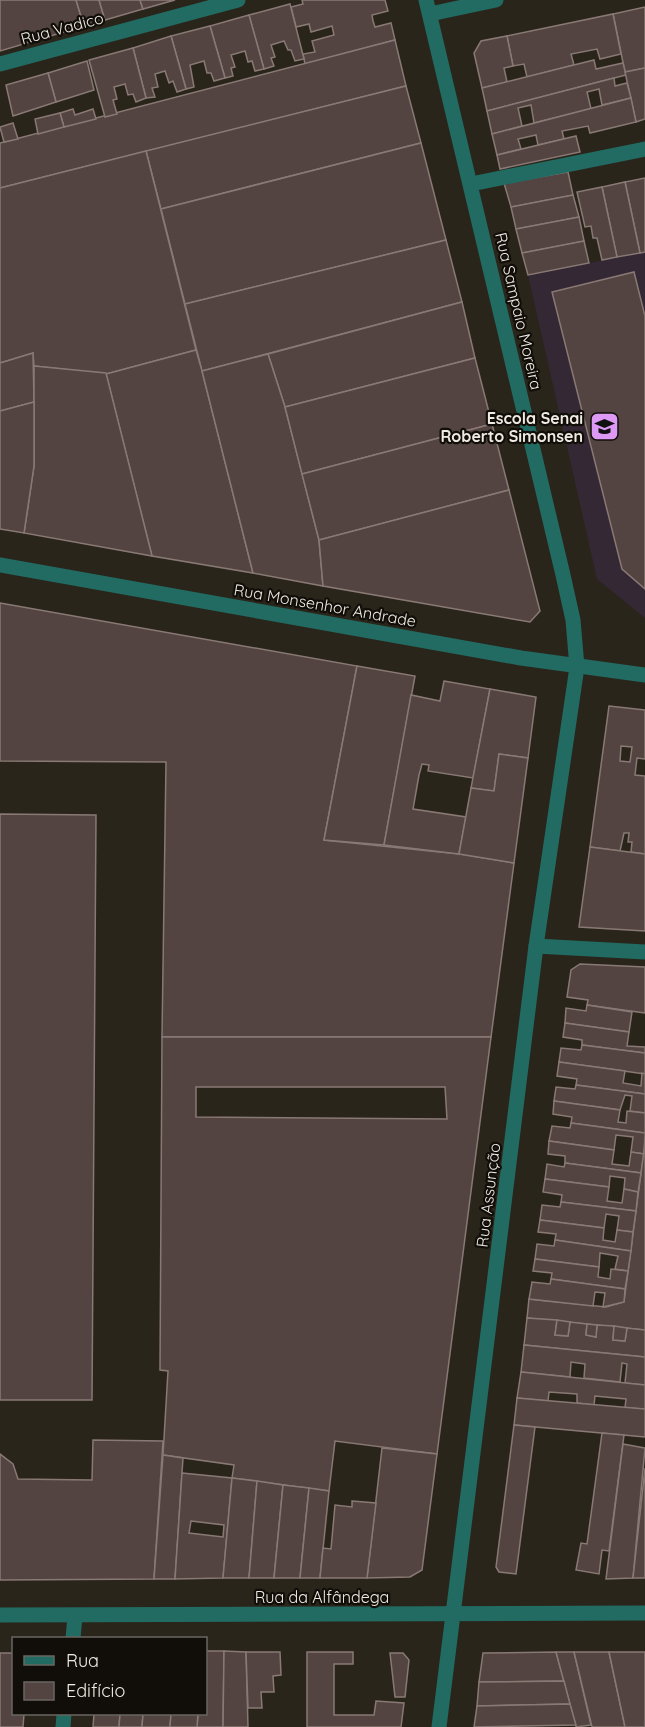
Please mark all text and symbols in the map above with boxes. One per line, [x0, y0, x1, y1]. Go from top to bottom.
street label: Rua Vadico [18, 7, 106, 49]
street label: Rua Sampaio Moreira [491, 230, 547, 392]
place label: Escola Senai Roberto Simonsen [440, 408, 583, 446]
school or university icon: Escola Senai Roberto Simonsen [588, 411, 620, 443]
street label: Rua Monsenhor Andrade [232, 579, 418, 631]
street label: Rua Assunção [472, 1142, 504, 1248]
street label: Rua da Alfândega [255, 1587, 389, 1607]
legend [12, 1637, 207, 1715]
text: Rua [66, 1649, 99, 1672]
text: Edifício [66, 1679, 125, 1702]

